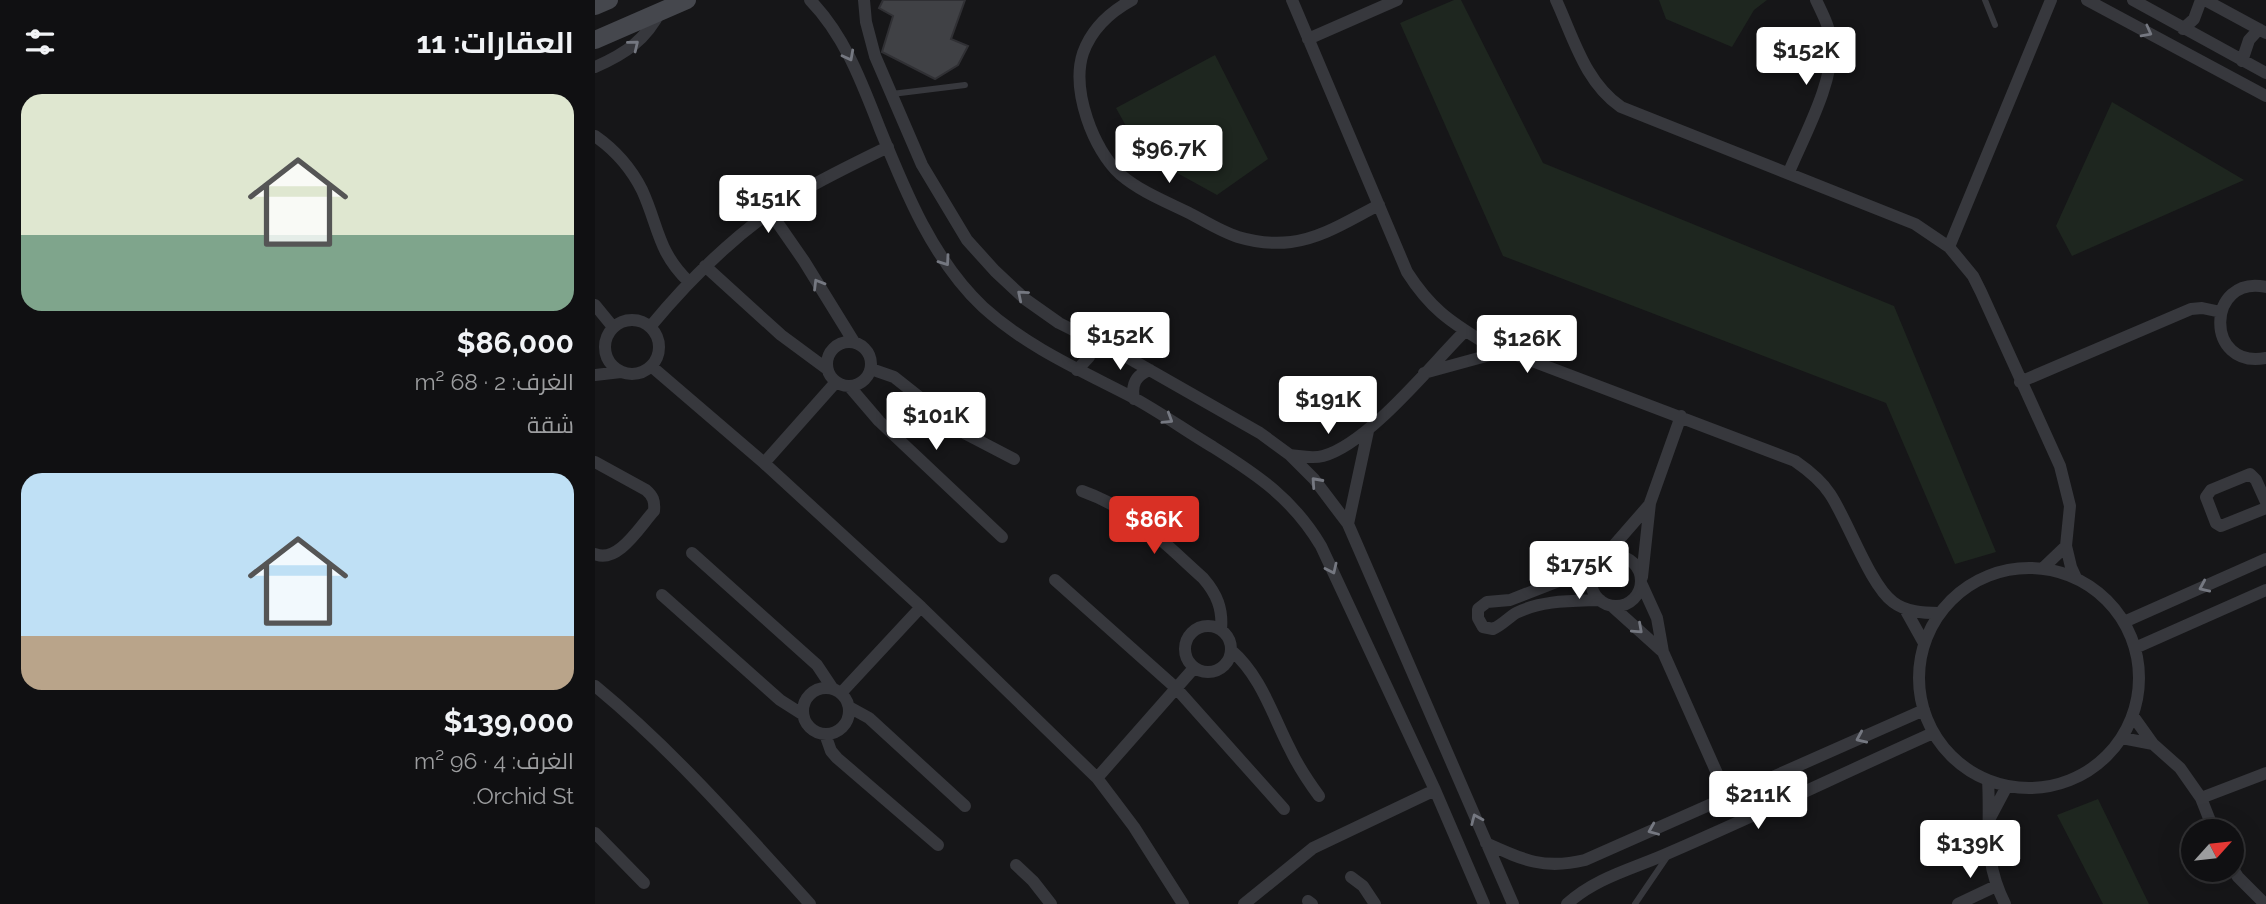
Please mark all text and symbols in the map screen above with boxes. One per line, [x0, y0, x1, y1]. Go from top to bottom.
icon: filters [21, 23, 59, 61]
one-way arrow [2140, 24, 2152, 37]
text: العقارات: 11 [417, 25, 574, 60]
pin: $152K [1757, 28, 1855, 87]
text: $152K [1772, 36, 1840, 63]
one-way arrow [627, 41, 639, 54]
one-way arrow [841, 48, 854, 61]
pin: $96.7K [1112, 125, 1226, 185]
text: $96.7K [1131, 134, 1207, 161]
icon: home [235, 139, 361, 265]
pin: $151K [719, 176, 817, 235]
text: $151K [735, 184, 801, 211]
one-way arrow [937, 253, 950, 266]
one-way arrow [814, 278, 827, 291]
one-way arrow [1018, 291, 1031, 303]
pin: $152K [1071, 312, 1169, 372]
pin: $126K [1478, 316, 1576, 375]
text: $152K [1086, 321, 1154, 348]
text: $126K [1493, 324, 1561, 351]
text: $86,000 [456, 325, 574, 360]
text: الغرف: 2 · 68 m² [414, 368, 574, 395]
pin: $191K [1279, 376, 1377, 436]
text: $191K [1295, 385, 1361, 412]
pin: $101K [887, 392, 985, 452]
text: $101K [903, 401, 969, 428]
text: شقة [527, 411, 574, 438]
one-way arrow [1160, 411, 1173, 424]
one-way arrow [1312, 477, 1325, 490]
pin: $86K [1113, 496, 1195, 556]
text: $86K [1125, 505, 1183, 532]
icon: home [235, 518, 361, 644]
pin: $175K [1530, 542, 1628, 601]
text: $175K [1546, 550, 1612, 577]
one-way arrow [1324, 562, 1338, 575]
one-way arrow [2198, 579, 2211, 593]
one-way arrow [1630, 621, 1643, 634]
text: $139,000 [444, 704, 574, 739]
one-way arrow [1856, 730, 1869, 744]
text: الغرف: 4 · 96 m² [414, 747, 574, 774]
pin: $211K [1709, 772, 1807, 831]
text: $211K [1725, 780, 1791, 807]
text: Orchid St. [472, 782, 574, 809]
one-way arrow [1470, 814, 1484, 826]
north arrow [2181, 819, 2243, 882]
map controls [2181, 819, 2244, 882]
pin: $139K [1921, 820, 2019, 880]
one-way arrow [1648, 822, 1661, 836]
text: $139K [1936, 829, 2004, 856]

